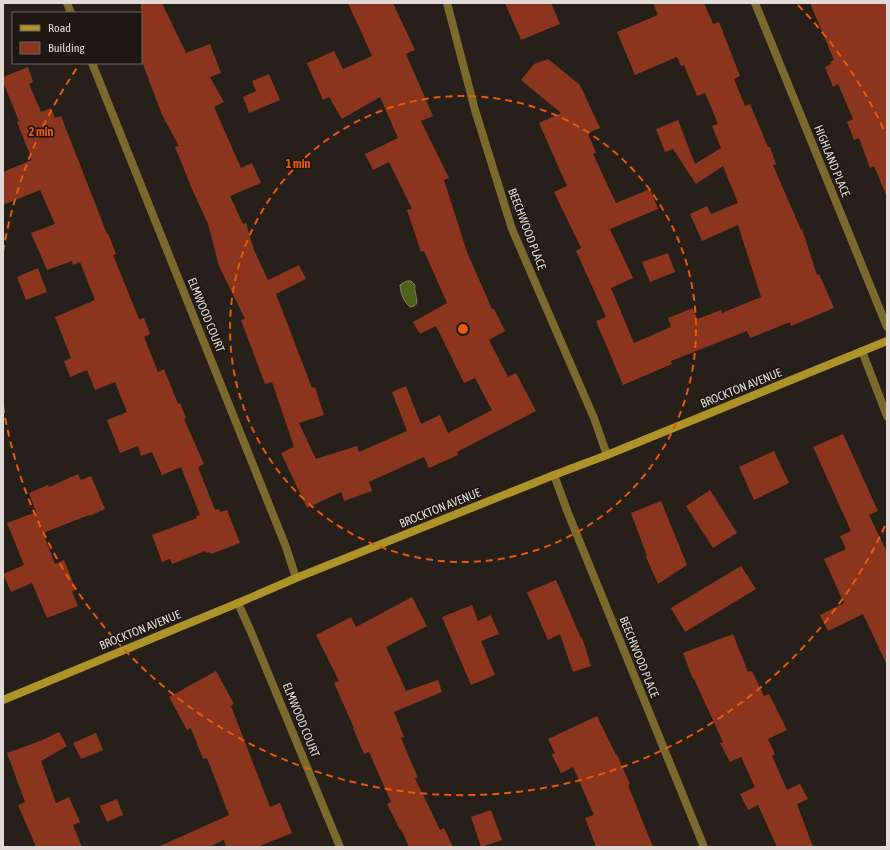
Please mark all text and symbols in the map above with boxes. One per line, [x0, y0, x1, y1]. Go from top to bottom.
legend [12, 12, 142, 64]
text: Road [48, 21, 71, 35]
text: Building [48, 41, 86, 55]
street label: HIGHLAND PLACE [811, 123, 853, 199]
text: 2 min [29, 125, 53, 139]
text: 1 min [286, 157, 310, 171]
street label: BEECHWOOD PLACE [505, 186, 549, 272]
street label: ELMWOOD COURT [185, 276, 228, 355]
centre of rings [456, 322, 470, 336]
street label: BROCKTON AVENUE [698, 365, 784, 411]
street label: BROCKTON AVENUE [397, 485, 483, 531]
street label: BROCKTON AVENUE [97, 607, 183, 653]
street label: BEECHWOOD PLACE [616, 614, 662, 700]
street label: ELMWOOD COURT [280, 681, 323, 760]

